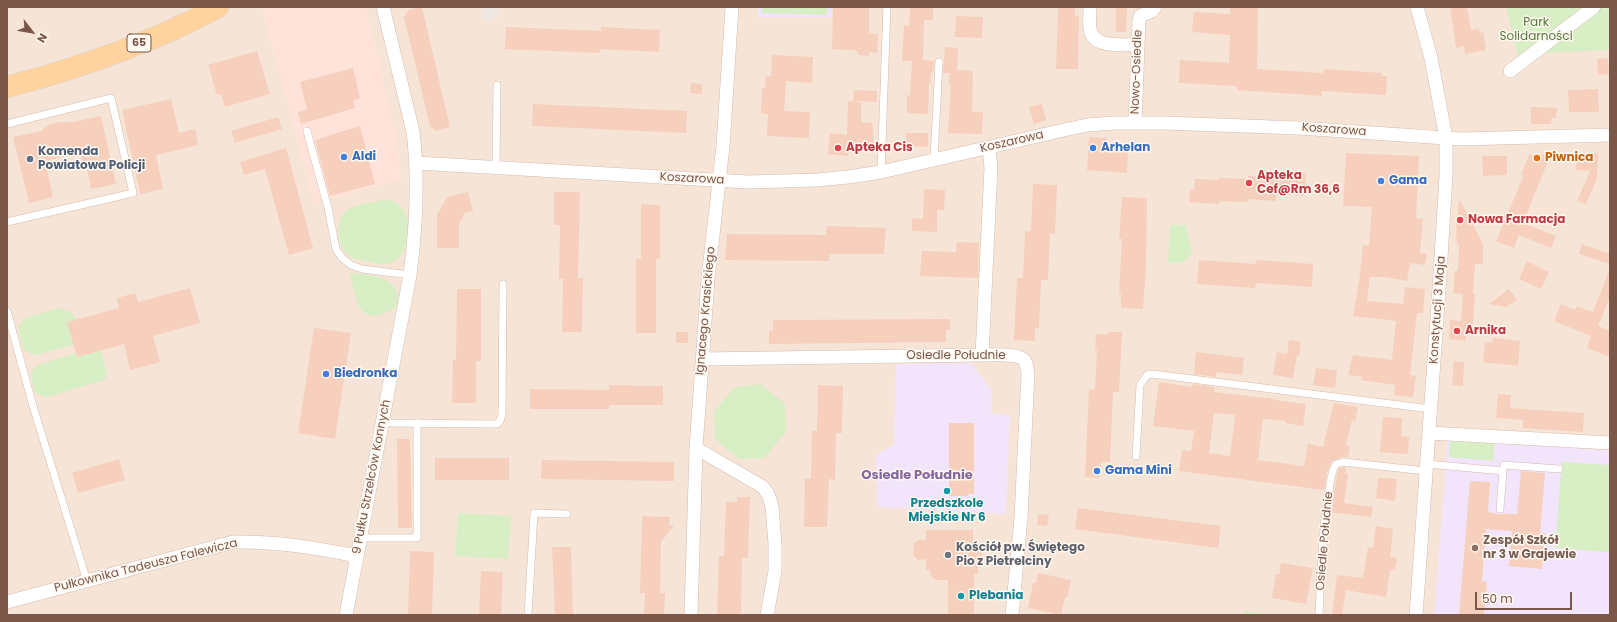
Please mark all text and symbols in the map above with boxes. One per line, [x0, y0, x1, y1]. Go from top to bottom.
north arrow [12, 12, 52, 52]
park label: Park Solidarności [1499, 16, 1573, 44]
street label: Nowo-Osiedle [1128, 29, 1146, 115]
text: N [33, 31, 51, 46]
road number: 65 [127, 34, 151, 52]
street label: Koszarowa [1301, 121, 1367, 139]
street label: Koszarowa [979, 128, 1045, 156]
place label: Apteka Cis [846, 141, 913, 155]
place label: Arhelan [1101, 141, 1150, 155]
marker: Apteka Cis [833, 143, 843, 153]
marker: Arhelan [1088, 143, 1098, 153]
place label: Komenda Powiatowa Policji [38, 145, 145, 173]
place label: Aldi [352, 150, 376, 164]
place label: Piwnica [1545, 151, 1593, 165]
marker: Aldi [339, 152, 349, 162]
marker: Piwnica [1532, 153, 1542, 163]
marker: Komenda Powiatowa Policji [25, 154, 35, 164]
place label: Apteka Cef@Rm 36,6 [1257, 169, 1340, 197]
street label: Koszarowa [659, 170, 725, 188]
place label: Gama [1389, 174, 1427, 188]
marker: Gama [1376, 176, 1386, 186]
marker: Apteka Cef@Rm 36,6 [1244, 178, 1254, 188]
place label: Nowa Farmacja [1468, 213, 1565, 227]
marker: Nowa Farmacja [1455, 215, 1465, 225]
street label: Ignacego Krasickiego [693, 246, 719, 376]
street label: Konstytucji 3 Maja [1427, 256, 1449, 364]
place label: Arnika [1465, 324, 1506, 338]
marker: Arnika [1452, 326, 1462, 336]
street label: Osiedle Południe [906, 349, 1006, 363]
place label: Biedronka [334, 367, 397, 381]
marker: Biedronka [321, 369, 331, 379]
street label: 9 Pułku Strzelców Konnych [350, 398, 394, 556]
place label: Gama Mini [1105, 464, 1172, 478]
marker: Gama Mini [1092, 466, 1102, 476]
district label: Osiedle Południe [861, 468, 973, 484]
marker: Przedszkole Miejskie Nr 6 [942, 486, 952, 496]
street label: Osiedle Południe [1314, 491, 1336, 591]
place label: Przedszkole Miejskie Nr 6 [908, 497, 986, 525]
place label: Zespół Szkół nr 3 w Grajewie [1483, 534, 1576, 562]
street label: Pułkownika Tadeusza Falewicza [53, 536, 239, 596]
place label: Kościół pw. Świętego Pio z Pietrelciny [956, 541, 1085, 569]
marker: Zespół Szkół nr 3 w Grajewie [1470, 543, 1480, 553]
marker: Kościół pw. Świętego Pio z Pietrelciny [943, 550, 953, 560]
scale bar [1477, 584, 1574, 610]
place label: Plebania [969, 589, 1023, 603]
text: 50 m [1482, 590, 1513, 607]
marker: Plebania [956, 591, 966, 601]

